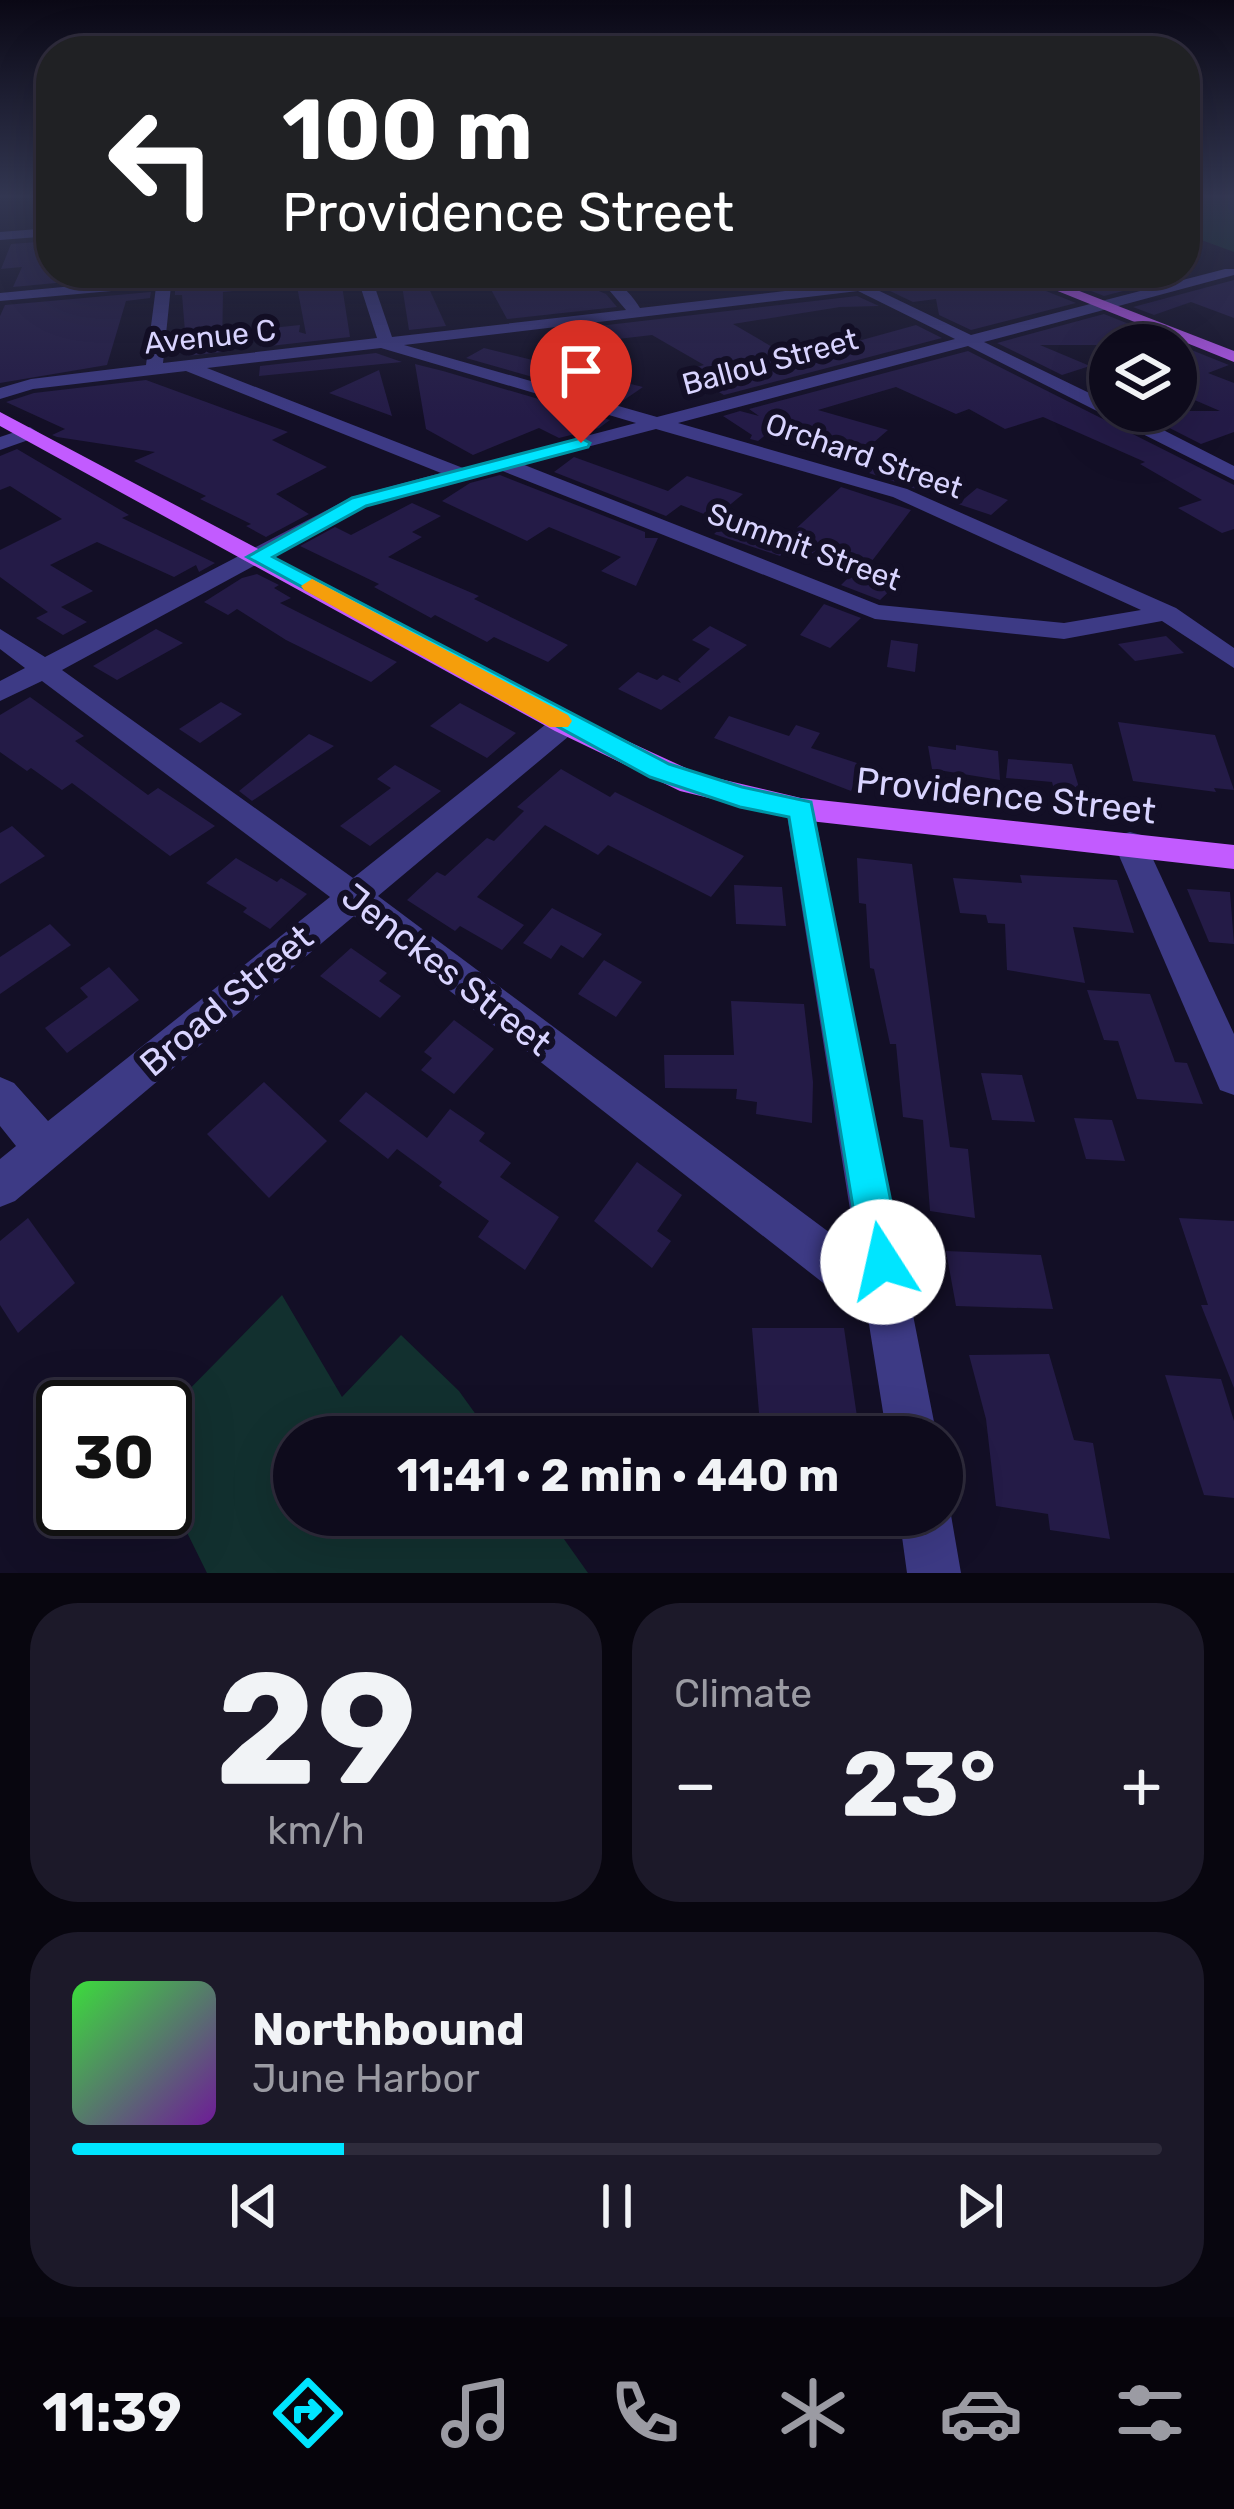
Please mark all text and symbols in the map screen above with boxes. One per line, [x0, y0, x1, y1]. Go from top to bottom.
text: 100 m [282, 80, 533, 180]
icon: left [84, 84, 240, 240]
text: Providence Street [282, 181, 734, 245]
street label: Avenue C [142, 312, 278, 362]
pin [530, 320, 632, 443]
street label: Ballou Street [678, 321, 862, 403]
map controls [1089, 324, 1197, 432]
button: layers [1089, 324, 1197, 432]
icon: arrive [548, 338, 614, 404]
street label: Orchard Street [761, 405, 967, 507]
street label: Summit Street [702, 495, 906, 599]
street label: Providence Street [854, 758, 1158, 833]
street label: Jenckes Street [333, 874, 560, 1064]
street label: Broad Street [131, 916, 321, 1085]
position arrow [820, 1199, 946, 1325]
speed limit sign: 30 [36, 1380, 192, 1536]
text: 11:41 · 2 min · 440 m [397, 1449, 839, 1502]
text: 29 [215, 1637, 417, 1822]
text: Climate [674, 1671, 812, 1717]
text: 23° [841, 1731, 996, 1838]
text: − [674, 1745, 717, 1824]
text: + [1121, 1745, 1162, 1824]
text: km/h [267, 1808, 365, 1854]
text: Northbound [252, 2003, 525, 2056]
text: June Harbor [252, 2056, 480, 2102]
icon: previous [221, 2173, 287, 2239]
icon: pause [584, 2173, 650, 2239]
icon: next [947, 2173, 1013, 2239]
icon: directions [266, 2371, 350, 2455]
icon: music [434, 2371, 518, 2455]
icon: phone [603, 2371, 687, 2455]
icon: climate [771, 2371, 855, 2455]
icon: car [939, 2371, 1023, 2455]
icon: filters [1108, 2371, 1192, 2455]
text: 11:39 [42, 2381, 182, 2445]

